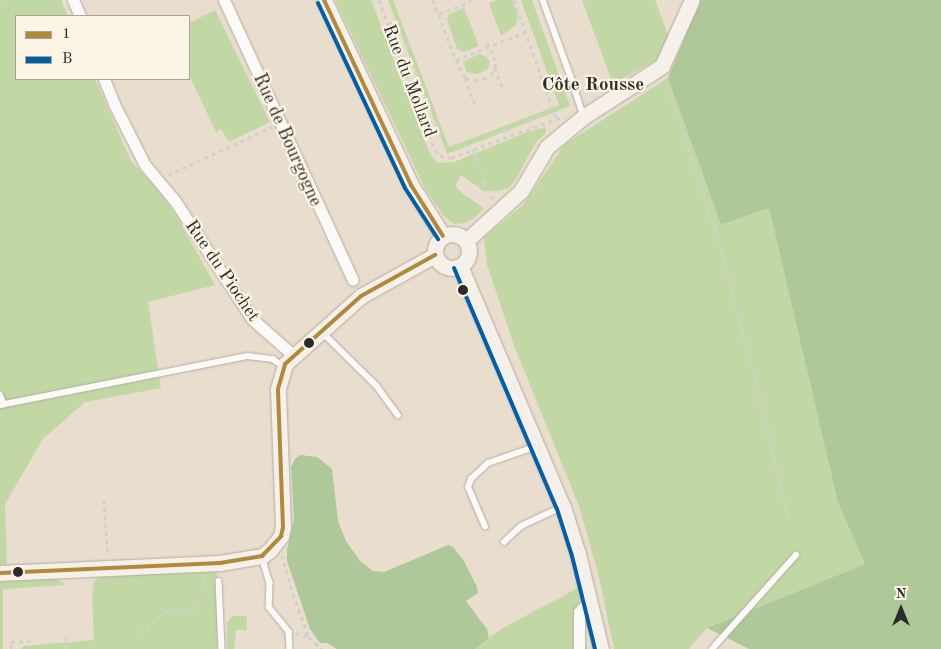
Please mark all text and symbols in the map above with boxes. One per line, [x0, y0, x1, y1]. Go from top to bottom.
legend [15, 15, 190, 80]
street label: Rue du Mollard [378, 21, 440, 141]
text: 1 [62, 27, 71, 42]
text: B [62, 52, 72, 67]
street label: Rue de Bourgogne [248, 70, 326, 210]
district label: Côte Rousse [542, 75, 644, 97]
street label: Rue du Piochet [180, 216, 264, 326]
unlabelled marker [458, 285, 468, 295]
unlabelled marker [304, 338, 314, 348]
unlabelled marker [13, 567, 23, 577]
north arrow [876, 584, 926, 634]
text: N [896, 587, 906, 601]

